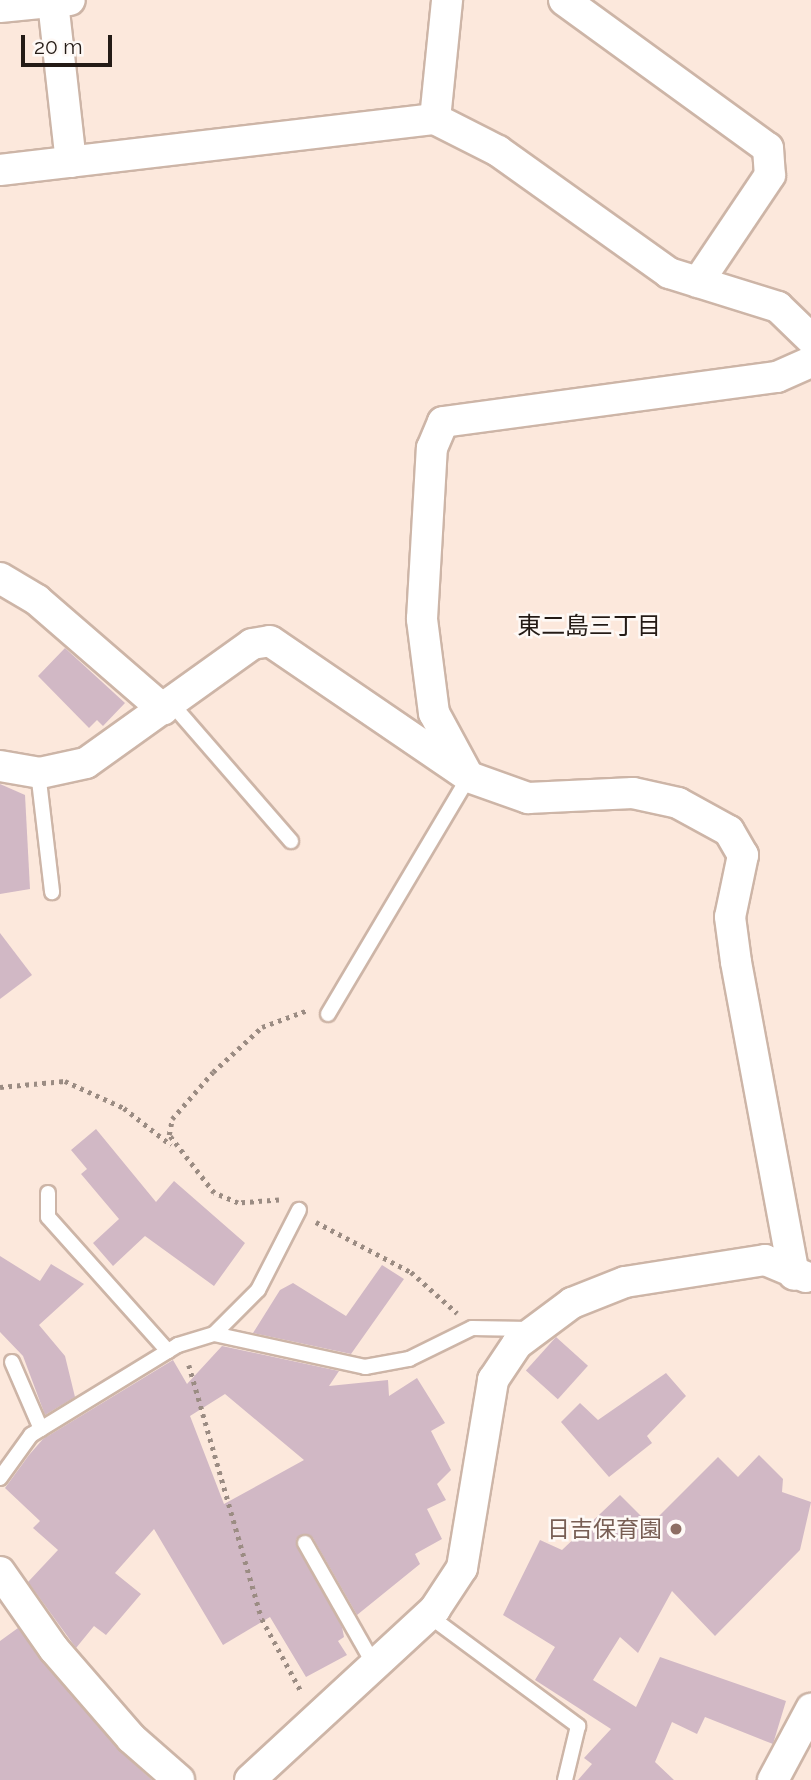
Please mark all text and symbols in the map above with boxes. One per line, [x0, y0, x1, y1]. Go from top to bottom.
scale bar [24, 21, 116, 65]
text: 20 m [34, 34, 82, 59]
district label: 東二島三丁目 [517, 612, 661, 640]
place label: 日吉保育園 [547, 1515, 662, 1543]
marker: 日吉保育園 [668, 1521, 684, 1537]

